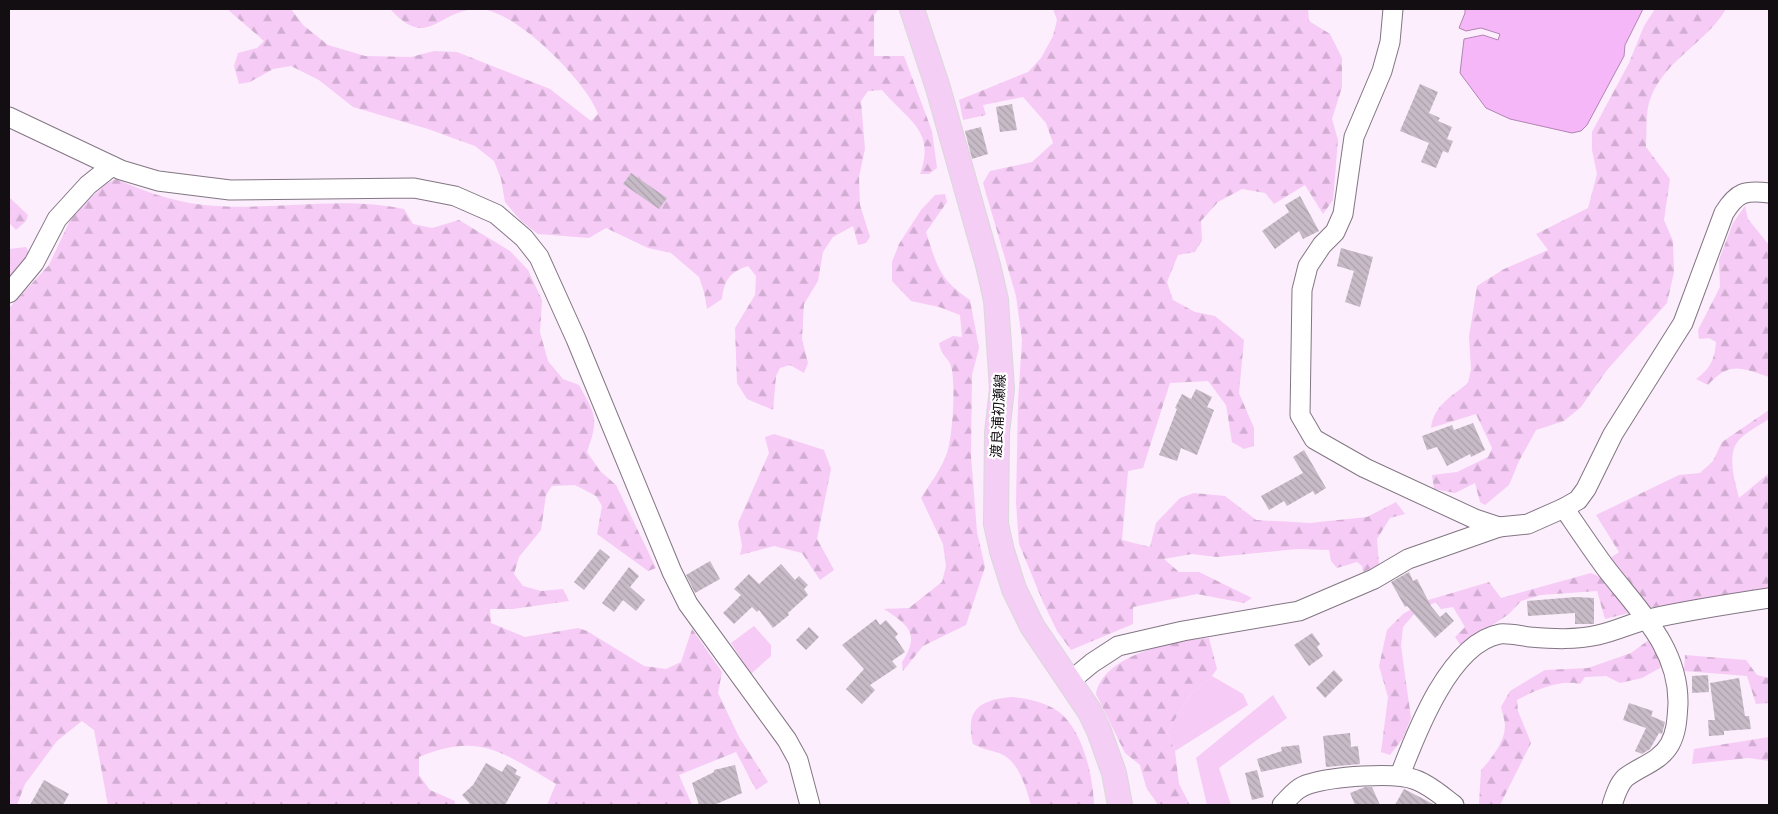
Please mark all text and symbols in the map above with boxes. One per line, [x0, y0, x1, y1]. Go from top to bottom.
street label: 渡良浦初瀬線 [988, 374, 1008, 458]

